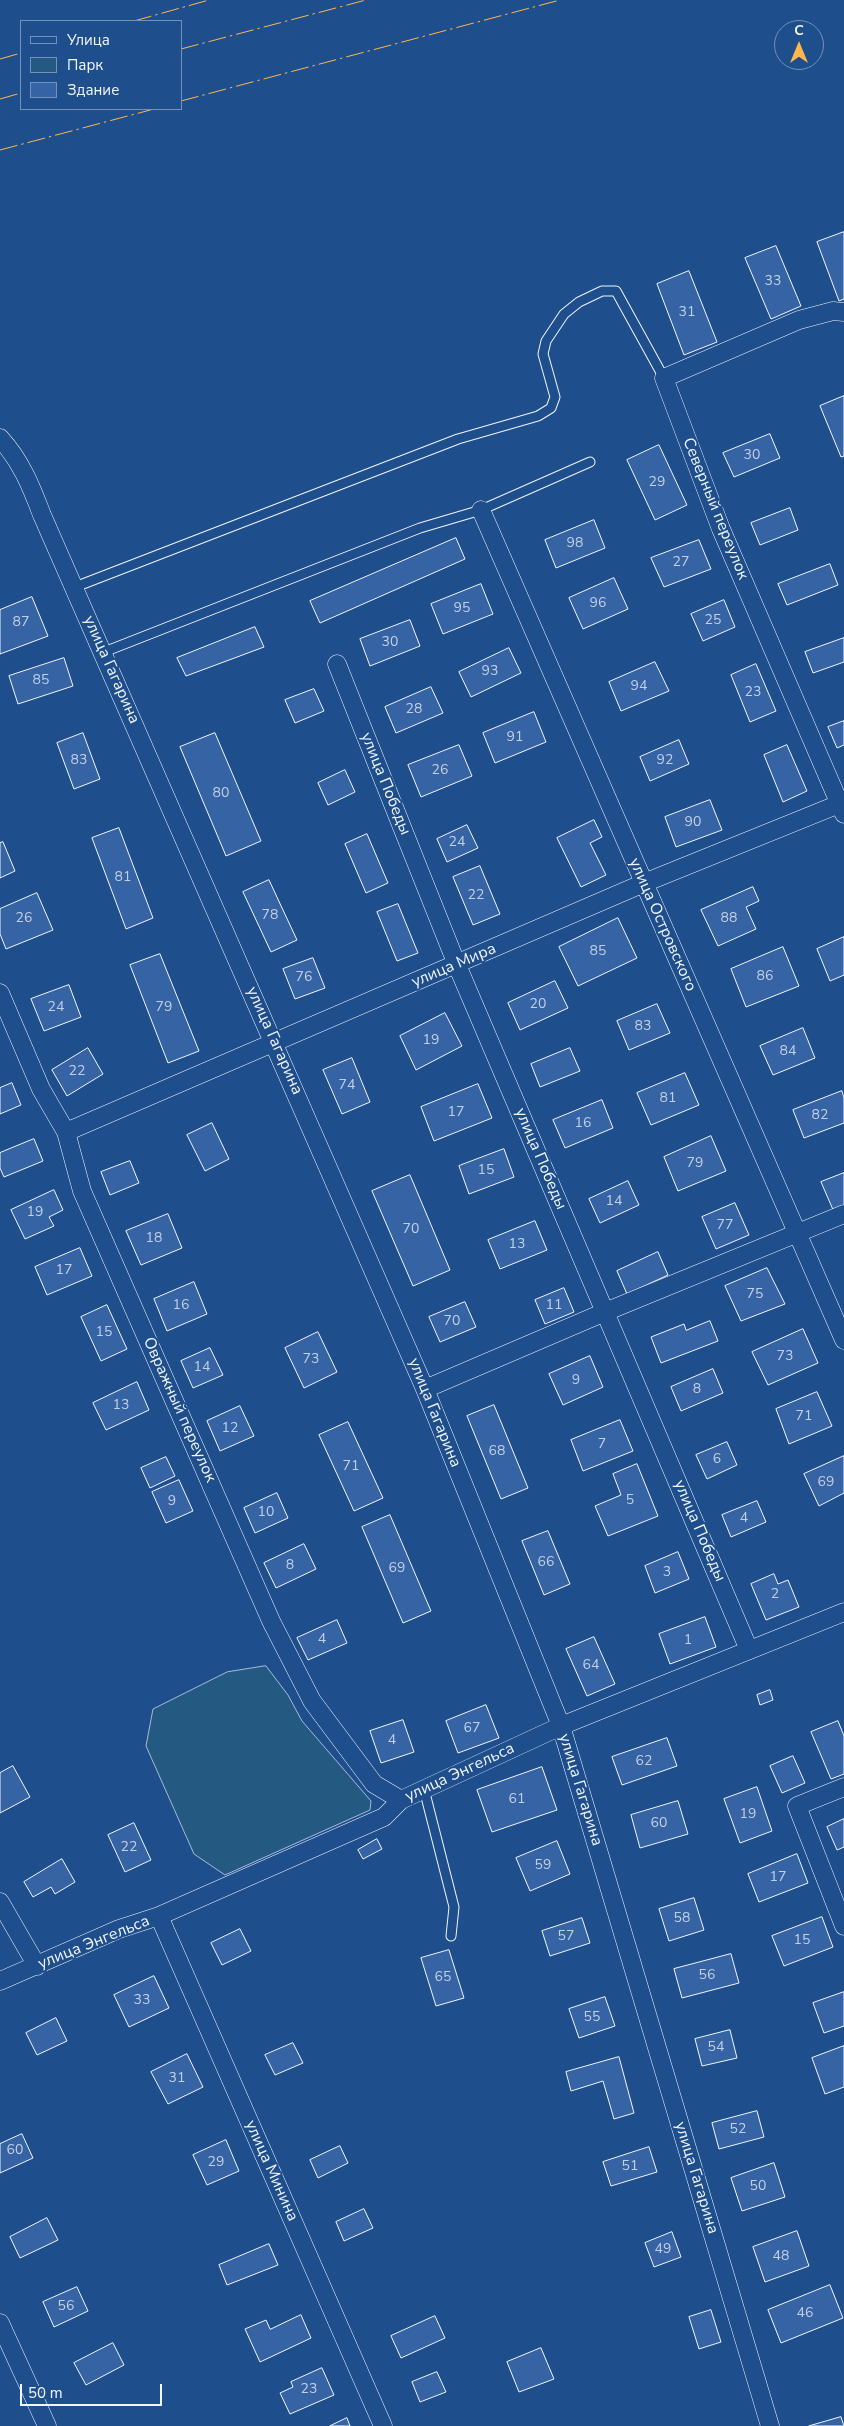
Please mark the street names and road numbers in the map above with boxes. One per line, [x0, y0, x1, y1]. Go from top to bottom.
street label: Северный переулок [678, 435, 752, 583]
street label: улица Гагарина [79, 613, 143, 727]
street label: улица Победы [356, 730, 414, 838]
street label: улица Островского [624, 855, 700, 995]
street label: улица Мира [409, 940, 499, 992]
street label: улица Гагарина [242, 984, 306, 1098]
street label: улица Победы [510, 1105, 570, 1213]
street label: Овражный переулок [138, 1334, 220, 1486]
street label: улица Гагарина [403, 1355, 465, 1471]
street label: улица Победы [669, 1477, 729, 1585]
street label: улица Гагарина [554, 1732, 606, 1848]
street label: улица Энгельса [402, 1739, 518, 1807]
street label: улица Энгельса [35, 1912, 153, 1974]
street label: улица Минина [240, 2118, 302, 2224]
street label: улица Гагарина [670, 2120, 722, 2236]

